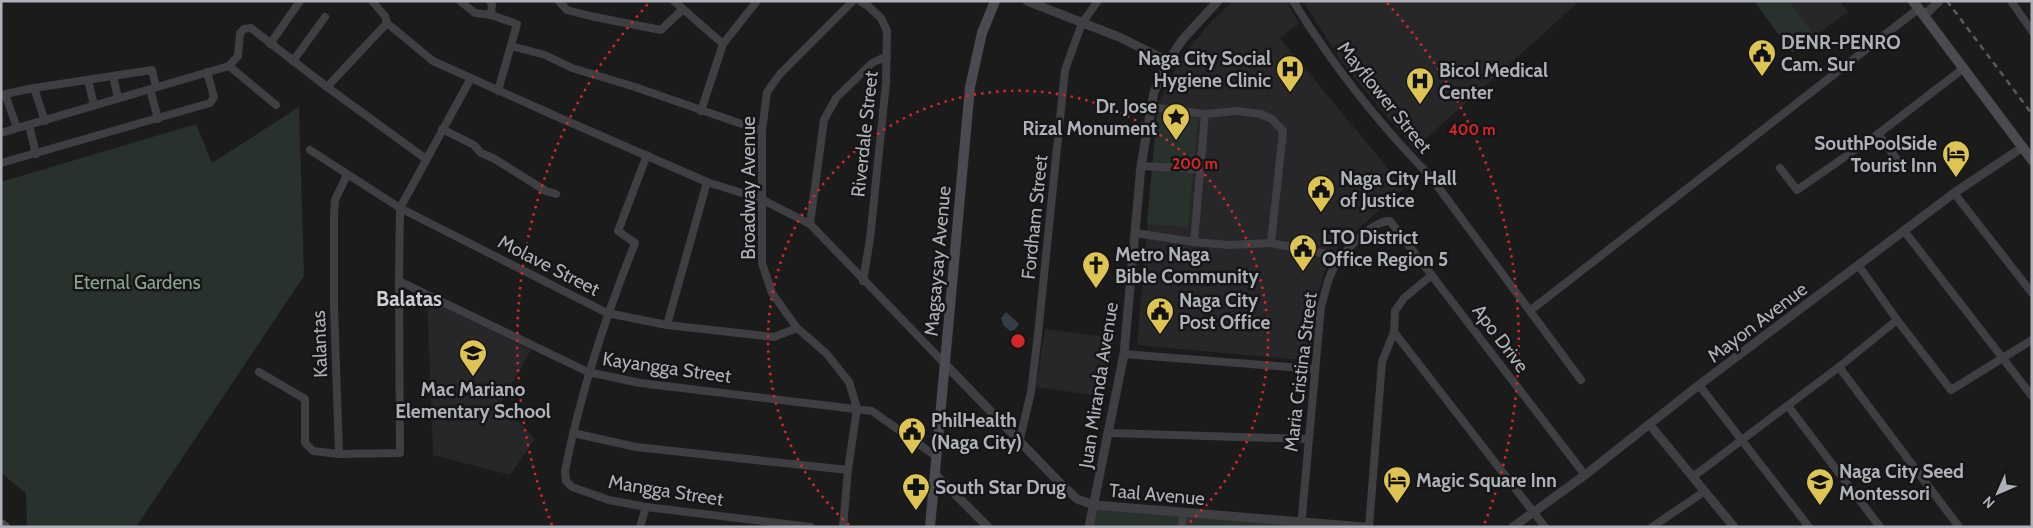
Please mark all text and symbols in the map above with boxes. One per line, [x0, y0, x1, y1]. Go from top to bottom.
place label: DENR-PENRO Cam. Sur [1781, 31, 1901, 76]
street label: Mayflower Street [1333, 37, 1437, 158]
public building icon: DENR-PENRO Cam. Sur [1747, 38, 1777, 77]
place label: Naga City Social Hygiene Clinic [1138, 47, 1271, 92]
hospital icon: Naga City Social Hygiene Clinic [1275, 54, 1305, 93]
place label: Bicol Medical Center [1439, 59, 1548, 104]
hospital icon: Bicol Medical Center [1405, 66, 1435, 105]
street label: Riverdale Street [846, 69, 883, 198]
place label: Dr. Jose Rizal Monument [1022, 95, 1157, 140]
place icon: Dr. Jose Rizal Monument [1161, 102, 1191, 141]
street label: Broadway Avenue [737, 116, 760, 260]
text: 400 m [1449, 121, 1495, 139]
place label: SouthPoolSide Tourist Inn [1814, 132, 1937, 177]
hotel icon: SouthPoolSide Tourist Inn [1941, 139, 1971, 178]
street label: Fordham Street [1017, 153, 1053, 280]
text: 200 m [1172, 155, 1218, 173]
place label: Naga City Hall of Justice [1340, 167, 1457, 212]
public building icon: Naga City Hall of Justice [1306, 174, 1336, 213]
street label: Magsaysay Avenue [919, 185, 956, 337]
place label: LTO District Office Region 5 [1322, 226, 1448, 271]
street label: Molave Street [494, 230, 604, 301]
public building icon: LTO District Office Region 5 [1288, 233, 1318, 272]
place label: Metro Naga Bible Community [1115, 243, 1259, 288]
church icon: Metro Naga Bible Community [1081, 250, 1111, 289]
park label: Eternal Gardens [73, 271, 201, 294]
street label: Mayon Avenue [1703, 277, 1812, 367]
district label: Balatas [376, 286, 442, 311]
place label: Naga City Post Office [1179, 289, 1270, 334]
street label: Maria Cristina Street [1279, 290, 1322, 453]
public building icon: Naga City Post Office [1145, 296, 1175, 335]
street label: Juan Miranda Avenue [1074, 300, 1123, 471]
street label: Apo Drive [1467, 300, 1534, 377]
street label: Kalantas [307, 310, 332, 378]
centre of rings [1009, 332, 1027, 350]
school or university icon: Mac Mariano Elementary School [458, 338, 488, 377]
street label: Kayangga Street [601, 347, 733, 388]
place label: Mac Mariano Elementary School [395, 378, 551, 423]
place label: PhilHealth (Naga City) [931, 409, 1022, 454]
public building icon: PhilHealth (Naga City) [897, 416, 927, 455]
place label: Naga City Seed Montessori [1839, 460, 1964, 505]
hotel icon: Magic Square Inn [1382, 465, 1412, 504]
school or university icon: Naga City Seed Montessori [1805, 467, 1835, 506]
north arrow [1973, 468, 2023, 518]
place label: Magic Square Inn [1416, 469, 1557, 492]
street label: Mangga Street [607, 470, 726, 511]
pharmacy icon: South Star Drug [901, 472, 931, 511]
place label: South Star Drug [935, 476, 1066, 499]
street label: Taal Avenue [1108, 479, 1206, 510]
text: N [1979, 492, 1999, 512]

